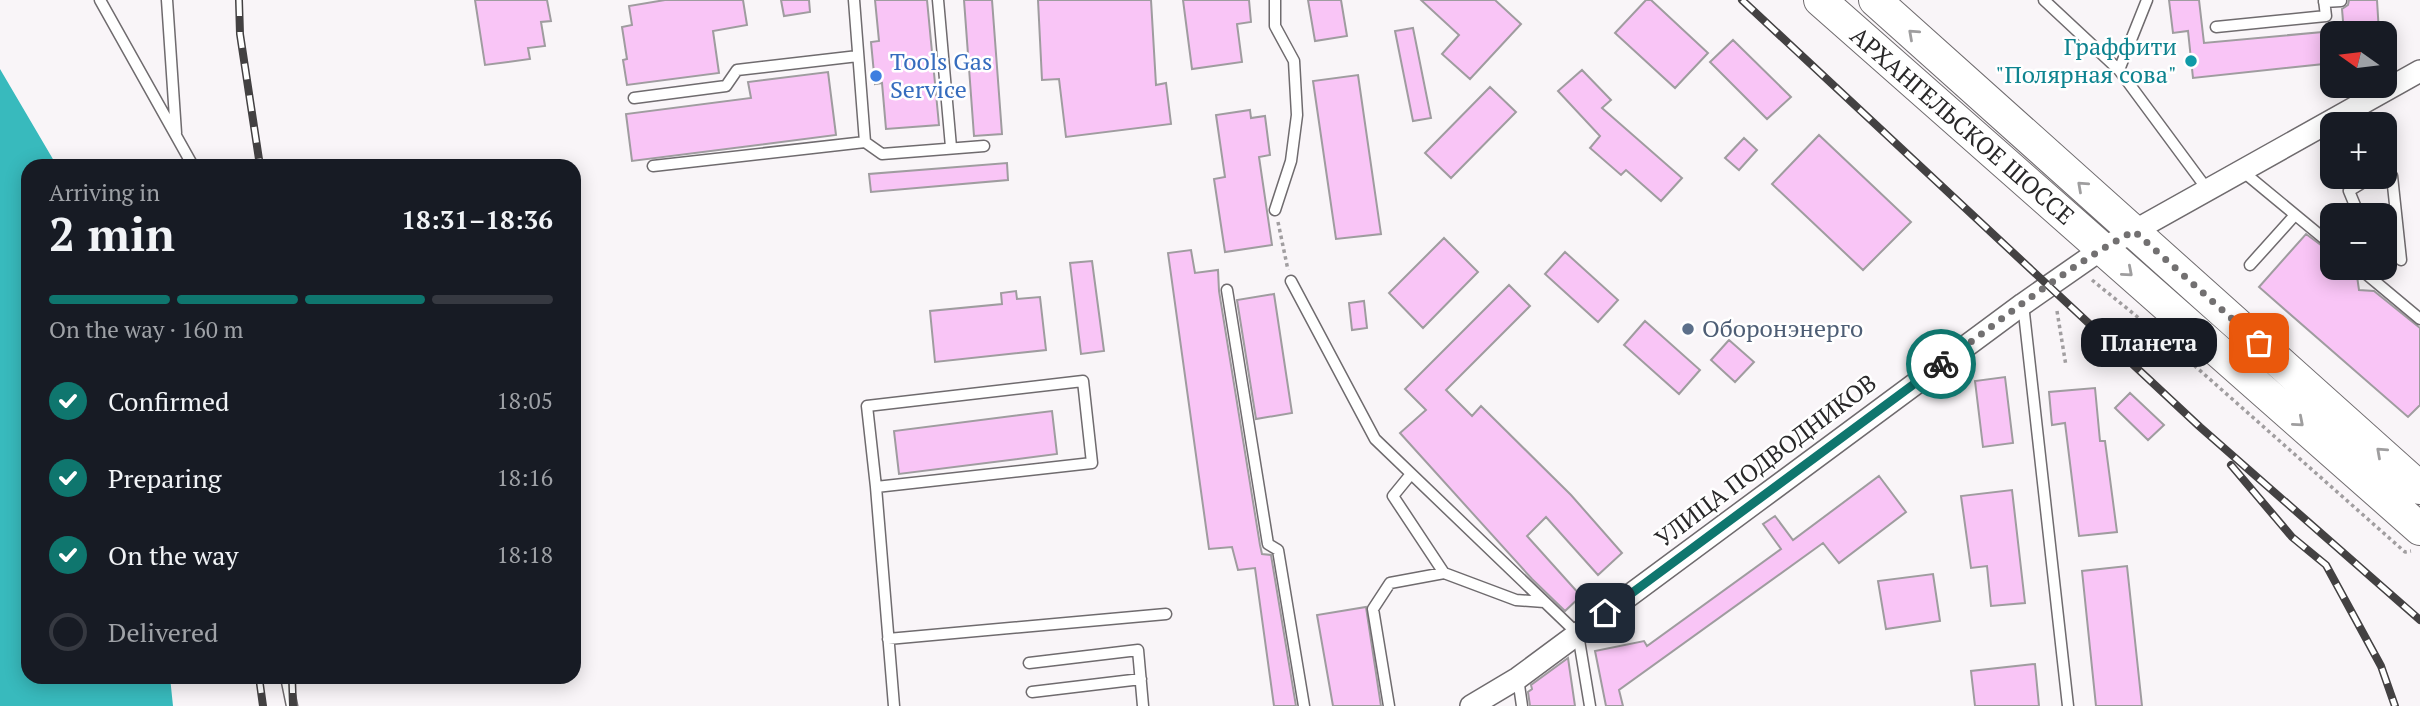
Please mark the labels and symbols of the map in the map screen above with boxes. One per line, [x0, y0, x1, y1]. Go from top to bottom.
street label: АРХАНГЕЛЬСКОЕ ШОССЕ [1844, 19, 2081, 231]
north arrow [2320, 21, 2398, 98]
one-way arrow [1908, 30, 1921, 42]
place label: Граффити "Полярная сова" [1995, 30, 2177, 90]
place label: Tools Gas Service [890, 45, 992, 105]
marker: Граффити "Полярная сова" [2183, 53, 2199, 69]
marker: Tools Gas Service [868, 68, 884, 84]
one-way arrow [2077, 182, 2090, 194]
one-way arrow [2120, 264, 2133, 276]
place label: Оборонэнерго [1702, 312, 1863, 344]
pin [2229, 313, 2289, 373]
callout: Планета [2080, 318, 2217, 368]
marker: Оборонэнерго [1680, 321, 1696, 337]
courier [1906, 329, 1976, 399]
street label: УЛИЦА ПОДВОДНИКОВ [1648, 366, 1883, 554]
one-way arrow [2291, 414, 2304, 426]
one-way arrow [2376, 448, 2389, 461]
pin [1575, 583, 1635, 643]

